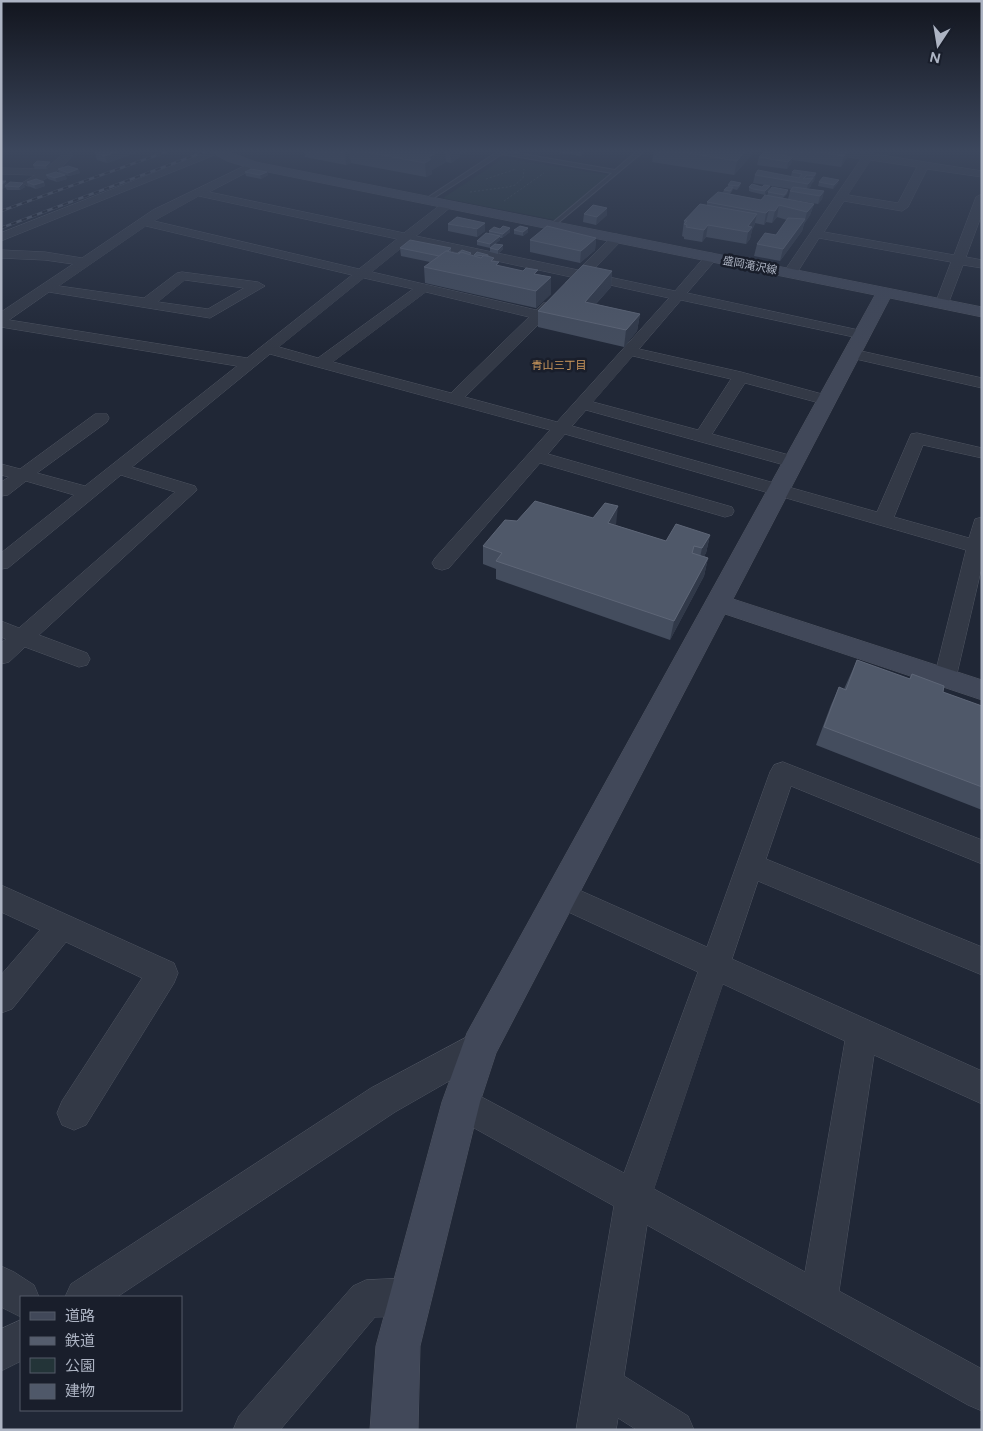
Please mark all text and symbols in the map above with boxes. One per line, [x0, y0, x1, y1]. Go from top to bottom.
north arrow [913, 20, 963, 70]
text: N [928, 48, 942, 67]
street label: 盛岡滝沢線 [722, 254, 778, 277]
district label: 青山三丁目 [532, 359, 587, 372]
legend [20, 1296, 182, 1411]
text: 道路 [65, 1307, 95, 1325]
text: 鉄道 [65, 1332, 95, 1350]
text: 公園 [65, 1357, 95, 1375]
text: 建物 [65, 1382, 95, 1400]

